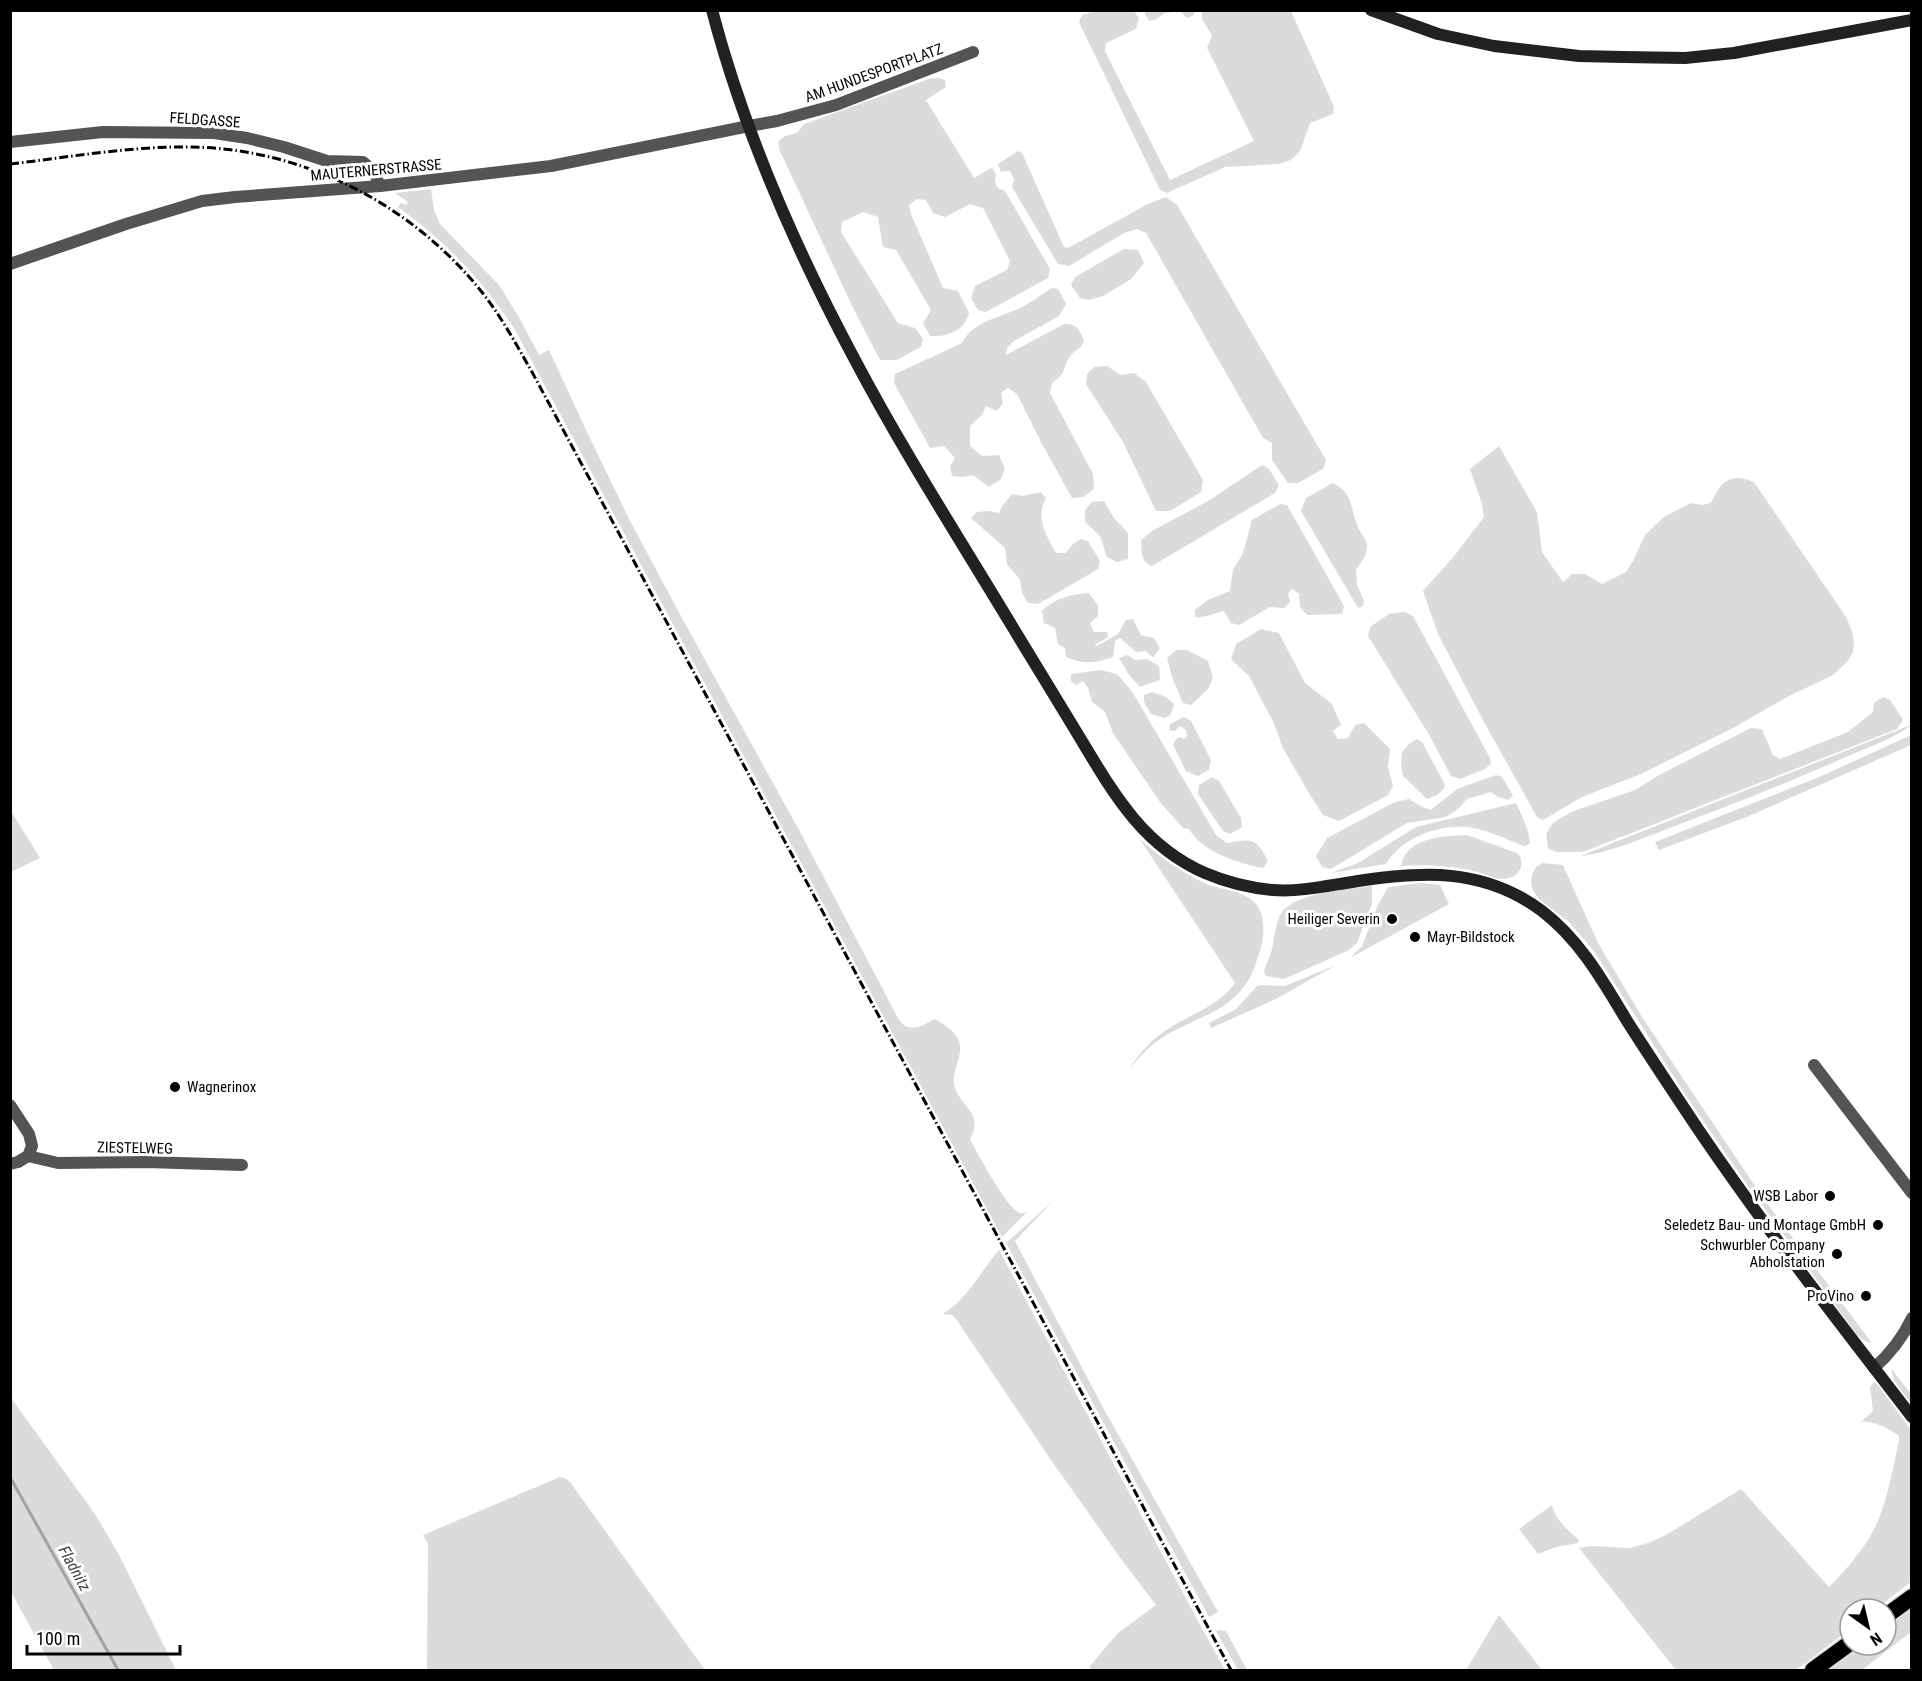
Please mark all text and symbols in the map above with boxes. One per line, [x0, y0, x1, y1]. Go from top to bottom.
street label: AM HUNDESPORTPLATZ [802, 40, 946, 106]
street label: FELDGASSE [169, 109, 241, 131]
street label: MAUTERNERSTRASSE [310, 155, 442, 185]
place label: Heiliger Severin [1288, 910, 1380, 928]
marker: Heiliger Severin [1385, 912, 1399, 926]
place label: Mayr-Bildstock [1427, 928, 1515, 946]
marker: Mayr-Bildstock [1408, 930, 1422, 944]
place label: Wagnerinox [187, 1078, 257, 1096]
marker: Wagnerinox [168, 1080, 182, 1094]
street label: ZIESTELWEG [97, 1138, 173, 1158]
place label: WSB Labor [1753, 1187, 1818, 1205]
marker: WSB Labor [1823, 1189, 1837, 1203]
place label: Seledetz Bau- und Montage GmbH [1664, 1216, 1866, 1234]
marker: Seledetz Bau- und Montage GmbH [1871, 1218, 1885, 1232]
place label: Schwurbler Company Abholstation [1700, 1236, 1825, 1271]
marker: Schwurbler Company Abholstation [1830, 1247, 1844, 1261]
place label: ProVino [1807, 1287, 1854, 1305]
marker: ProVino [1859, 1289, 1873, 1303]
water label: Fladnitz [54, 1542, 95, 1594]
north arrow [1838, 1597, 1898, 1657]
scale bar [27, 1618, 180, 1656]
text: 100 m [36, 1628, 80, 1649]
text: N [1867, 1628, 1885, 1650]

